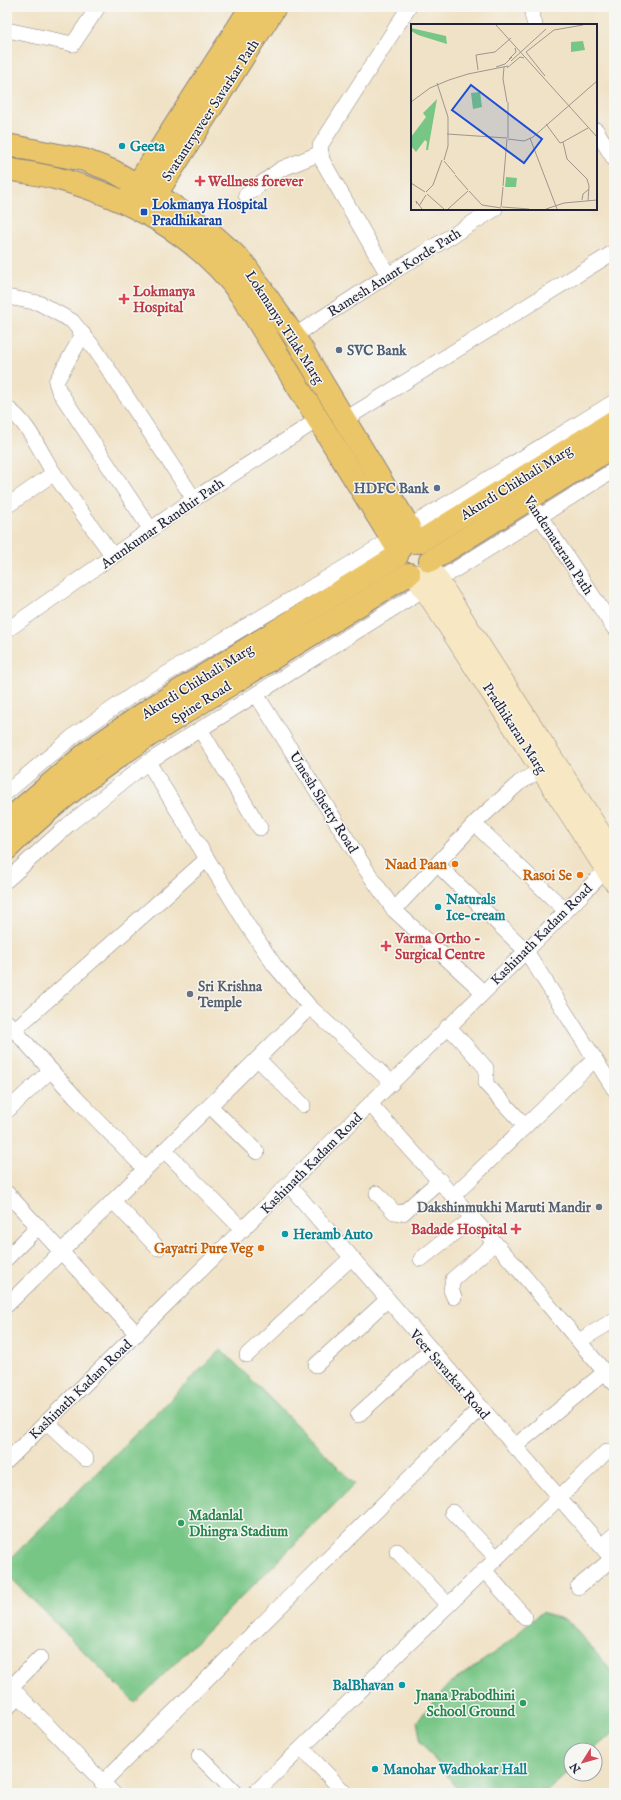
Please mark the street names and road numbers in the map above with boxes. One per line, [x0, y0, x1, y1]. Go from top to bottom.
street label: Svatantryaveer Savarkar Path [158, 36, 264, 185]
street label: Ramesh Anant Korde Path [325, 224, 465, 321]
street label: Lokmanya Tilak Marg [241, 268, 328, 388]
street label: Akurdi Chikhali Marg [456, 441, 576, 525]
street label: Arunkumar Randhir Path [97, 474, 228, 574]
street label: Vandemataram Path [519, 492, 597, 599]
street label: Akurdi Chikhali Marg [137, 640, 257, 724]
street label: Spine Road [168, 677, 235, 728]
street label: Pradhikaran Marg [478, 680, 551, 778]
street label: Umesh Shetty Road [285, 748, 362, 857]
street label: Kashinath Kadam Road [487, 880, 597, 989]
street label: Kashinath Kadam Road [257, 1109, 367, 1218]
street label: Veer Savarkar Road [405, 1325, 494, 1424]
street label: Kashinath Kadam Road [25, 1336, 136, 1444]

